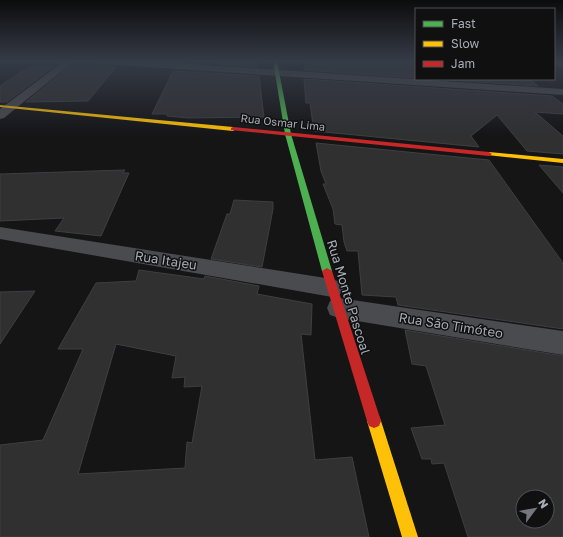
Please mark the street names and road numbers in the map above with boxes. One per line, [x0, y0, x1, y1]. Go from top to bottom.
street label: Rua Osmar Lima [240, 111, 326, 133]
street label: Rua Monte Pascoal [324, 238, 374, 356]
street label: Rua Itajeu [134, 247, 198, 273]
street label: Rua São Timóteo [398, 309, 504, 341]

